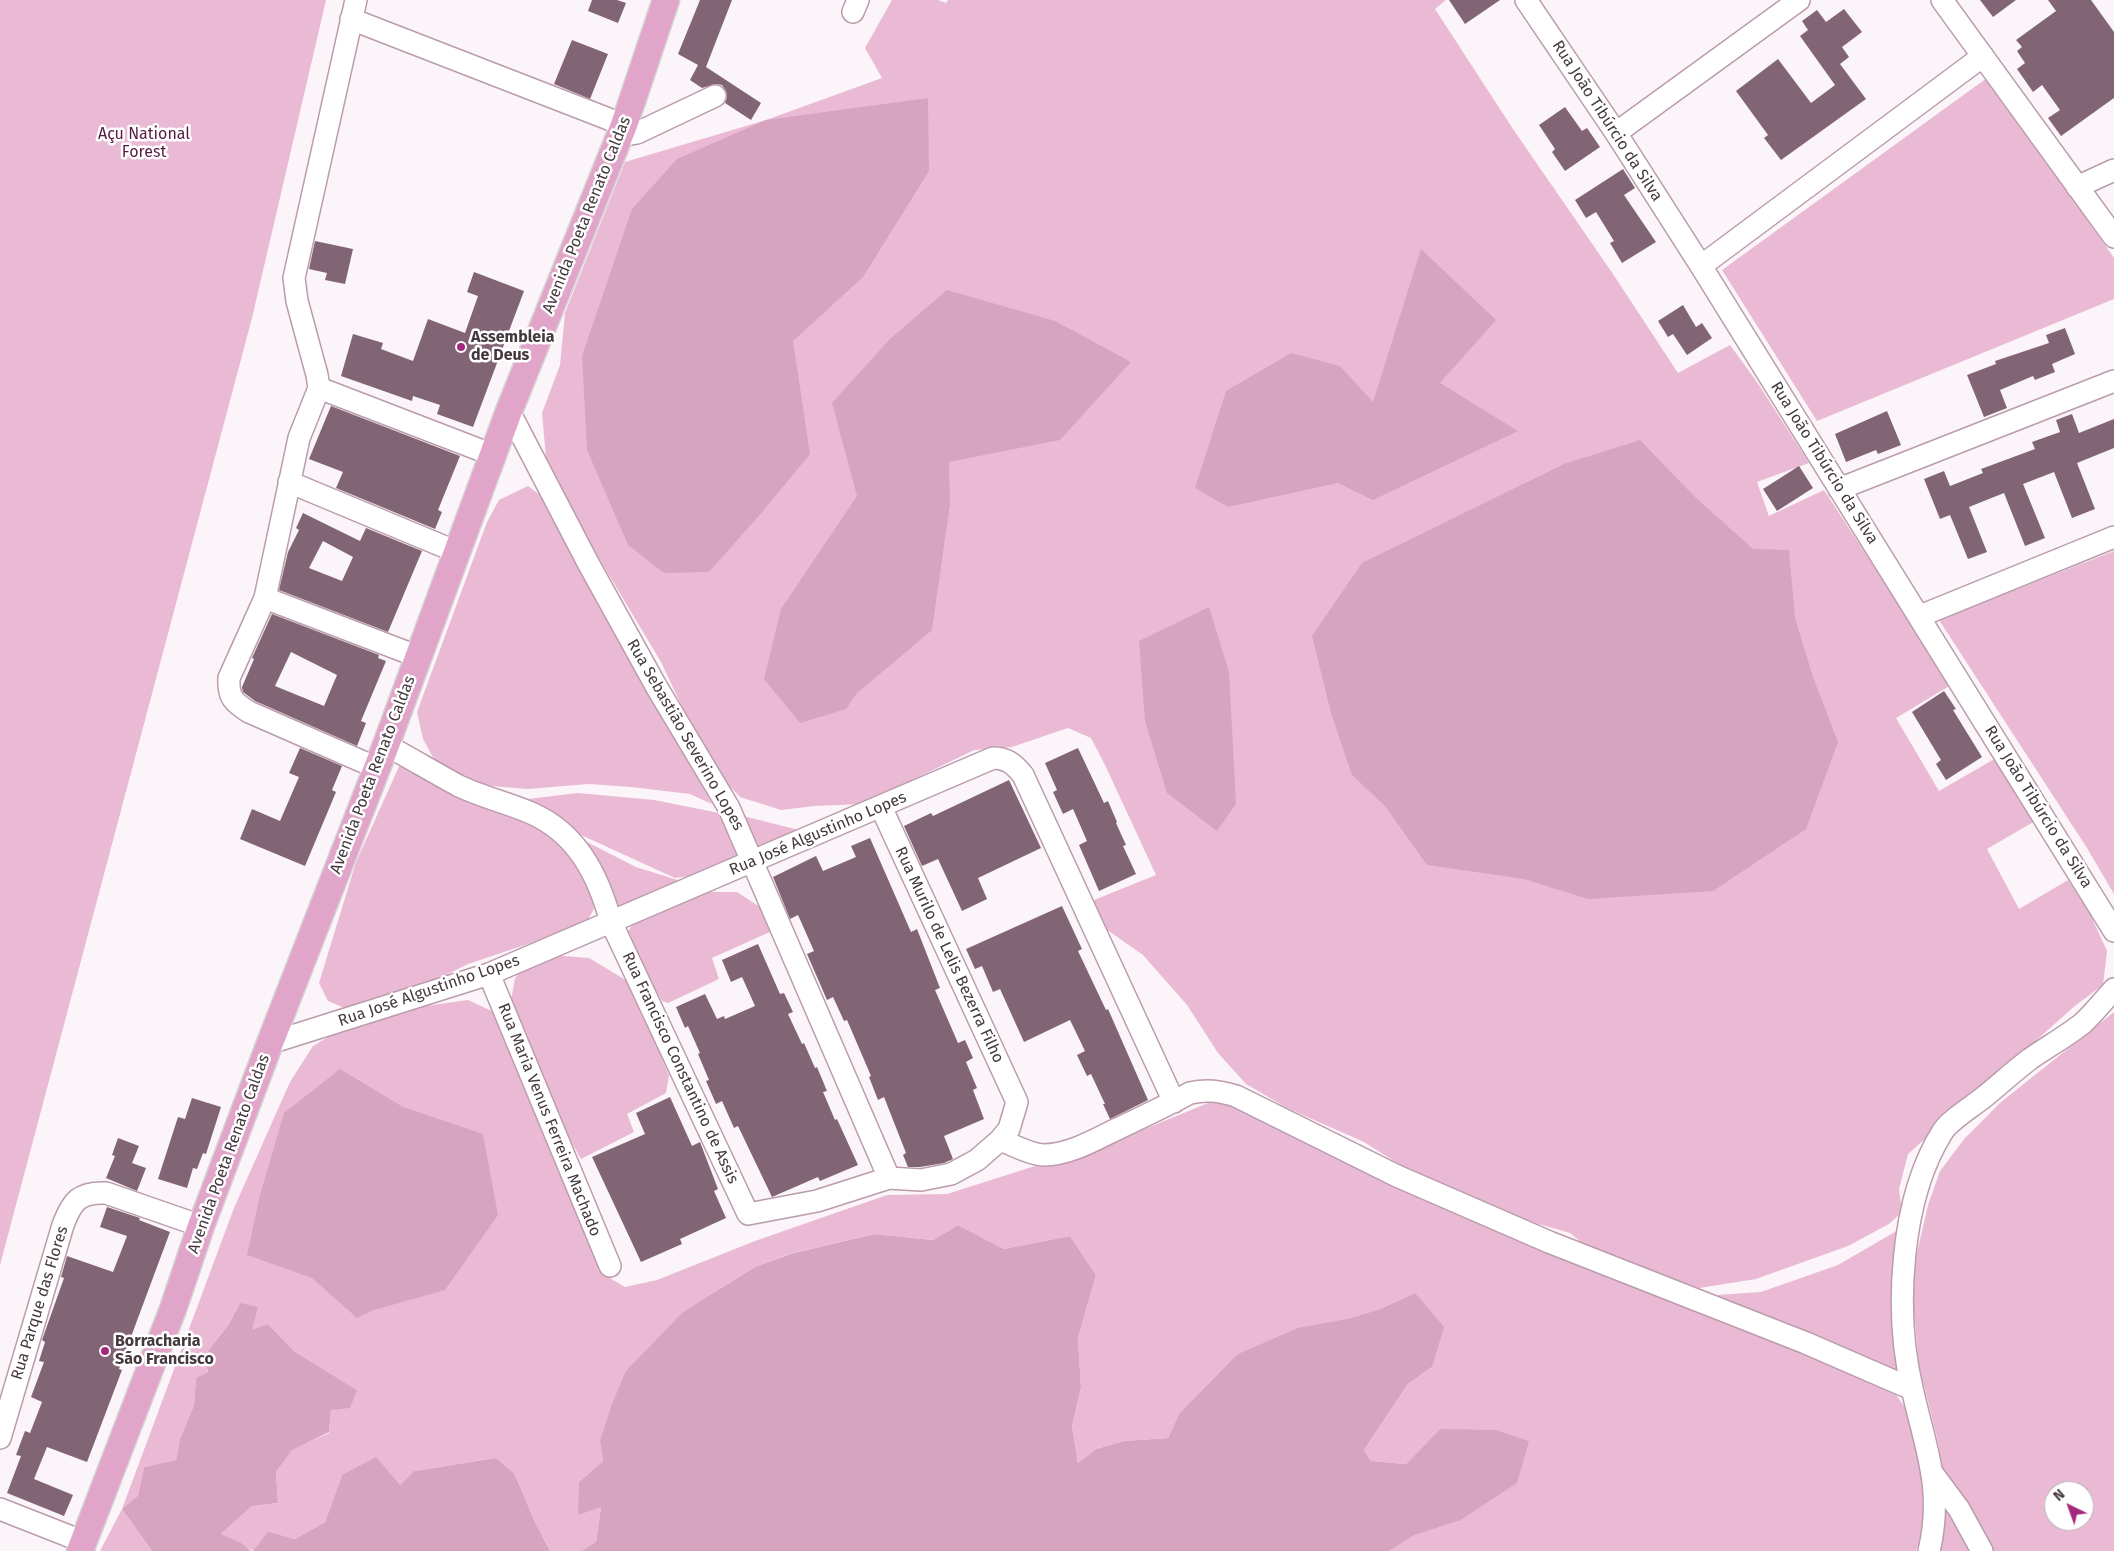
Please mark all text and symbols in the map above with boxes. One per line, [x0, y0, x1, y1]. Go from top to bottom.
street label: Rua João Tibúrcio da Silva [1548, 37, 1666, 205]
street label: Avenida Poeta Renato Caldas [539, 114, 635, 316]
park label: Açu National Forest [98, 125, 190, 163]
place label: Assembleia de Deus [471, 328, 554, 366]
marker: Assembleia de Deus [455, 341, 467, 353]
street label: Rua João Tibúrcio da Silva [1766, 378, 1882, 548]
street label: Rua Sebastião Severino Lopes [622, 636, 748, 834]
street label: Avenida Poeta Renato Caldas [326, 673, 420, 877]
street label: Rua João Tibúrcio da Silva [1980, 722, 2096, 892]
street label: Rua José Algustinho Lopes [727, 788, 909, 880]
street label: Rua Murilo de Lelis Bezerra Filho [890, 844, 1008, 1066]
street label: Rua Francisco Constantino de Assis [618, 949, 742, 1187]
street label: Rua José Algustinho Lopes [336, 951, 522, 1031]
street label: Rua Maria Venus Ferreira Machado [493, 1001, 605, 1239]
street label: Avenida Poeta Renato Caldas [184, 1052, 274, 1256]
street label: Rua Parque das Flores [7, 1224, 73, 1382]
place label: Borracharia São Francisco [115, 1332, 214, 1370]
marker: Borracharia São Francisco [99, 1345, 111, 1357]
north arrow [2044, 1481, 2094, 1531]
text: N [2050, 1486, 2068, 1505]

